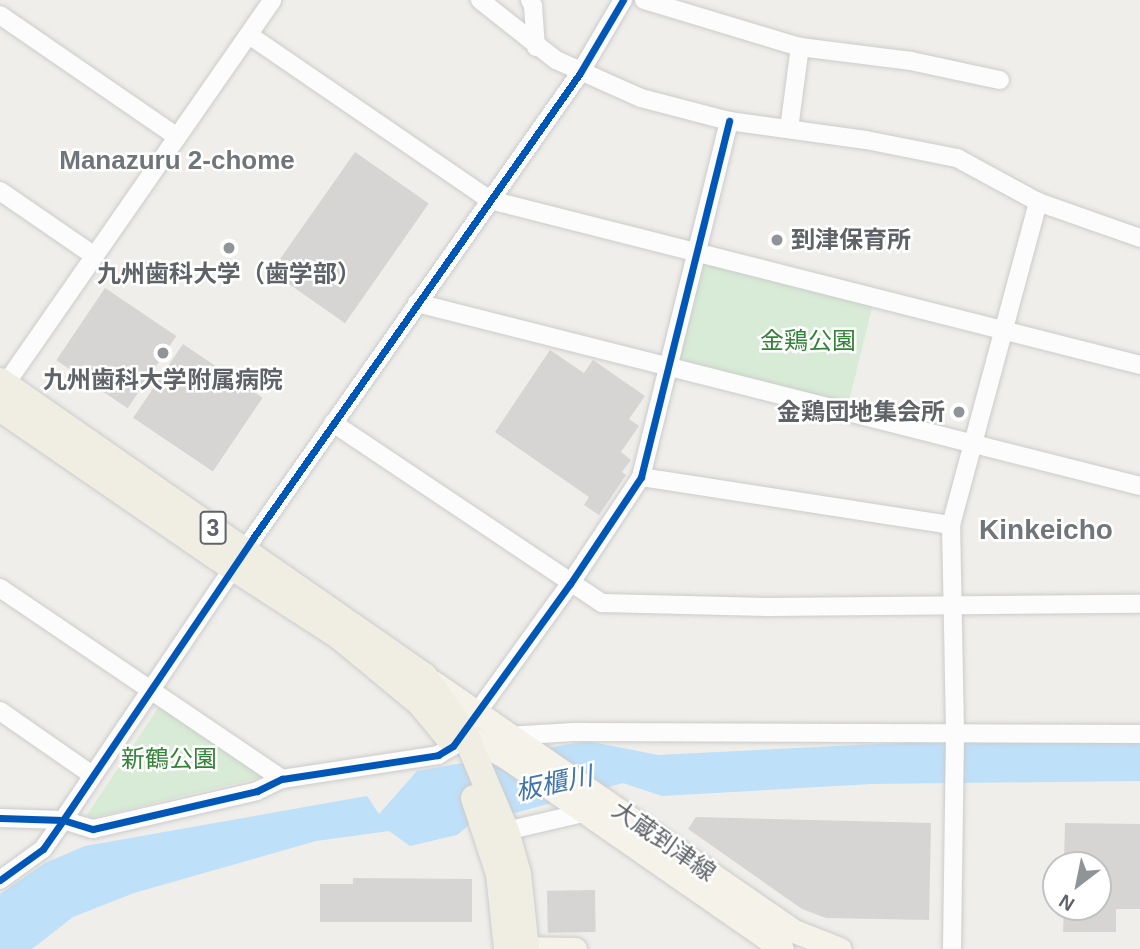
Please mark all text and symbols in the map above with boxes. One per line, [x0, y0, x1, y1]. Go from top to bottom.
district label: Manazuru 2-chome [59, 145, 295, 177]
place label: 到津保育所 [791, 226, 911, 254]
marker: 到津保育所 [769, 232, 785, 248]
marker: 九州歯科大学（歯学部） [221, 240, 237, 256]
place label: 九州歯科大学（歯学部） [97, 260, 361, 288]
park label: 金鶏公園 [760, 327, 856, 355]
marker: 九州歯科大学附属病院 [153, 343, 173, 363]
place label: 九州歯科大学附属病院 [43, 366, 283, 394]
place label: 金鶏団地集会所 [777, 398, 945, 426]
marker: 金鶏団地集会所 [951, 404, 967, 420]
road number: 3 [199, 508, 227, 548]
district label: Kinkeicho [979, 513, 1113, 547]
park label: 新鶴公園 [121, 745, 217, 773]
water label: 板櫃川 [513, 761, 595, 807]
street label: 大蔵到津線 [607, 795, 721, 887]
north arrow [1042, 851, 1112, 921]
text: N [1055, 890, 1078, 915]

